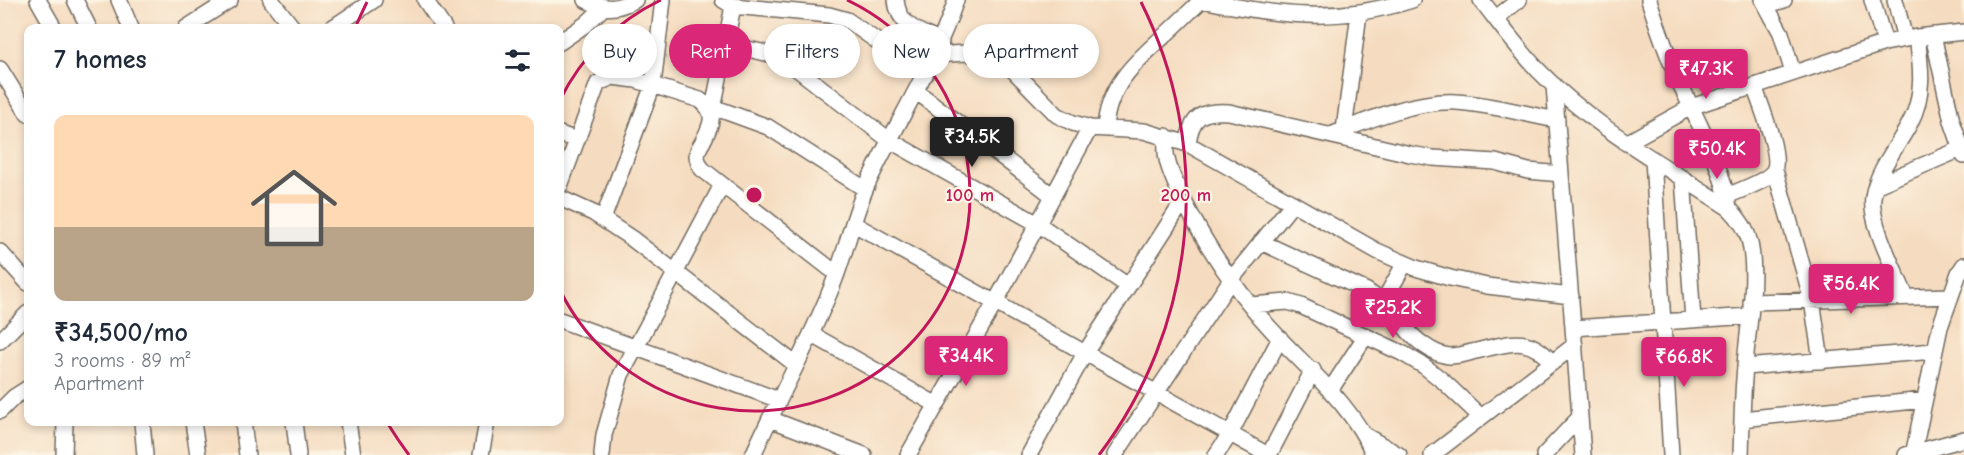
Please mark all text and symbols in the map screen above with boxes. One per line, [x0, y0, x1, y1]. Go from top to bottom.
chip: Buy [582, 24, 657, 78]
chip: Rent [669, 24, 752, 78]
chip: Filters [764, 24, 860, 78]
chip: New [872, 24, 951, 78]
chip: Apartment [963, 24, 1099, 78]
icon: filters [501, 44, 534, 77]
text: 7 homes [54, 45, 147, 75]
pin: ₹47.3K [1657, 49, 1755, 100]
text: ₹47.3K [1679, 57, 1733, 80]
pin: ₹34.5K [923, 117, 1021, 168]
text: ₹34.5K [944, 125, 1000, 148]
pin: ₹50.4K [1668, 129, 1766, 180]
text: ₹50.4K [1688, 137, 1746, 160]
icon: home [240, 154, 348, 262]
centre of rings [744, 185, 764, 205]
text: 100 m [946, 185, 994, 206]
text: 200 m [1161, 185, 1211, 206]
pin: ₹56.4K [1802, 264, 1900, 315]
text: ₹56.4K [1823, 272, 1879, 295]
pin: ₹25.2K [1344, 288, 1442, 339]
text: ₹25.2K [1365, 296, 1421, 319]
text: ₹34,500/mo [54, 318, 188, 348]
pin: ₹34.4K [917, 336, 1015, 387]
pin: ₹66.8K [1635, 337, 1733, 388]
text: ₹34.4K [939, 344, 993, 367]
text: ₹66.8K [1655, 345, 1713, 368]
text: 3 rooms · 89 m² [54, 349, 190, 372]
text: Apartment [54, 372, 144, 395]

